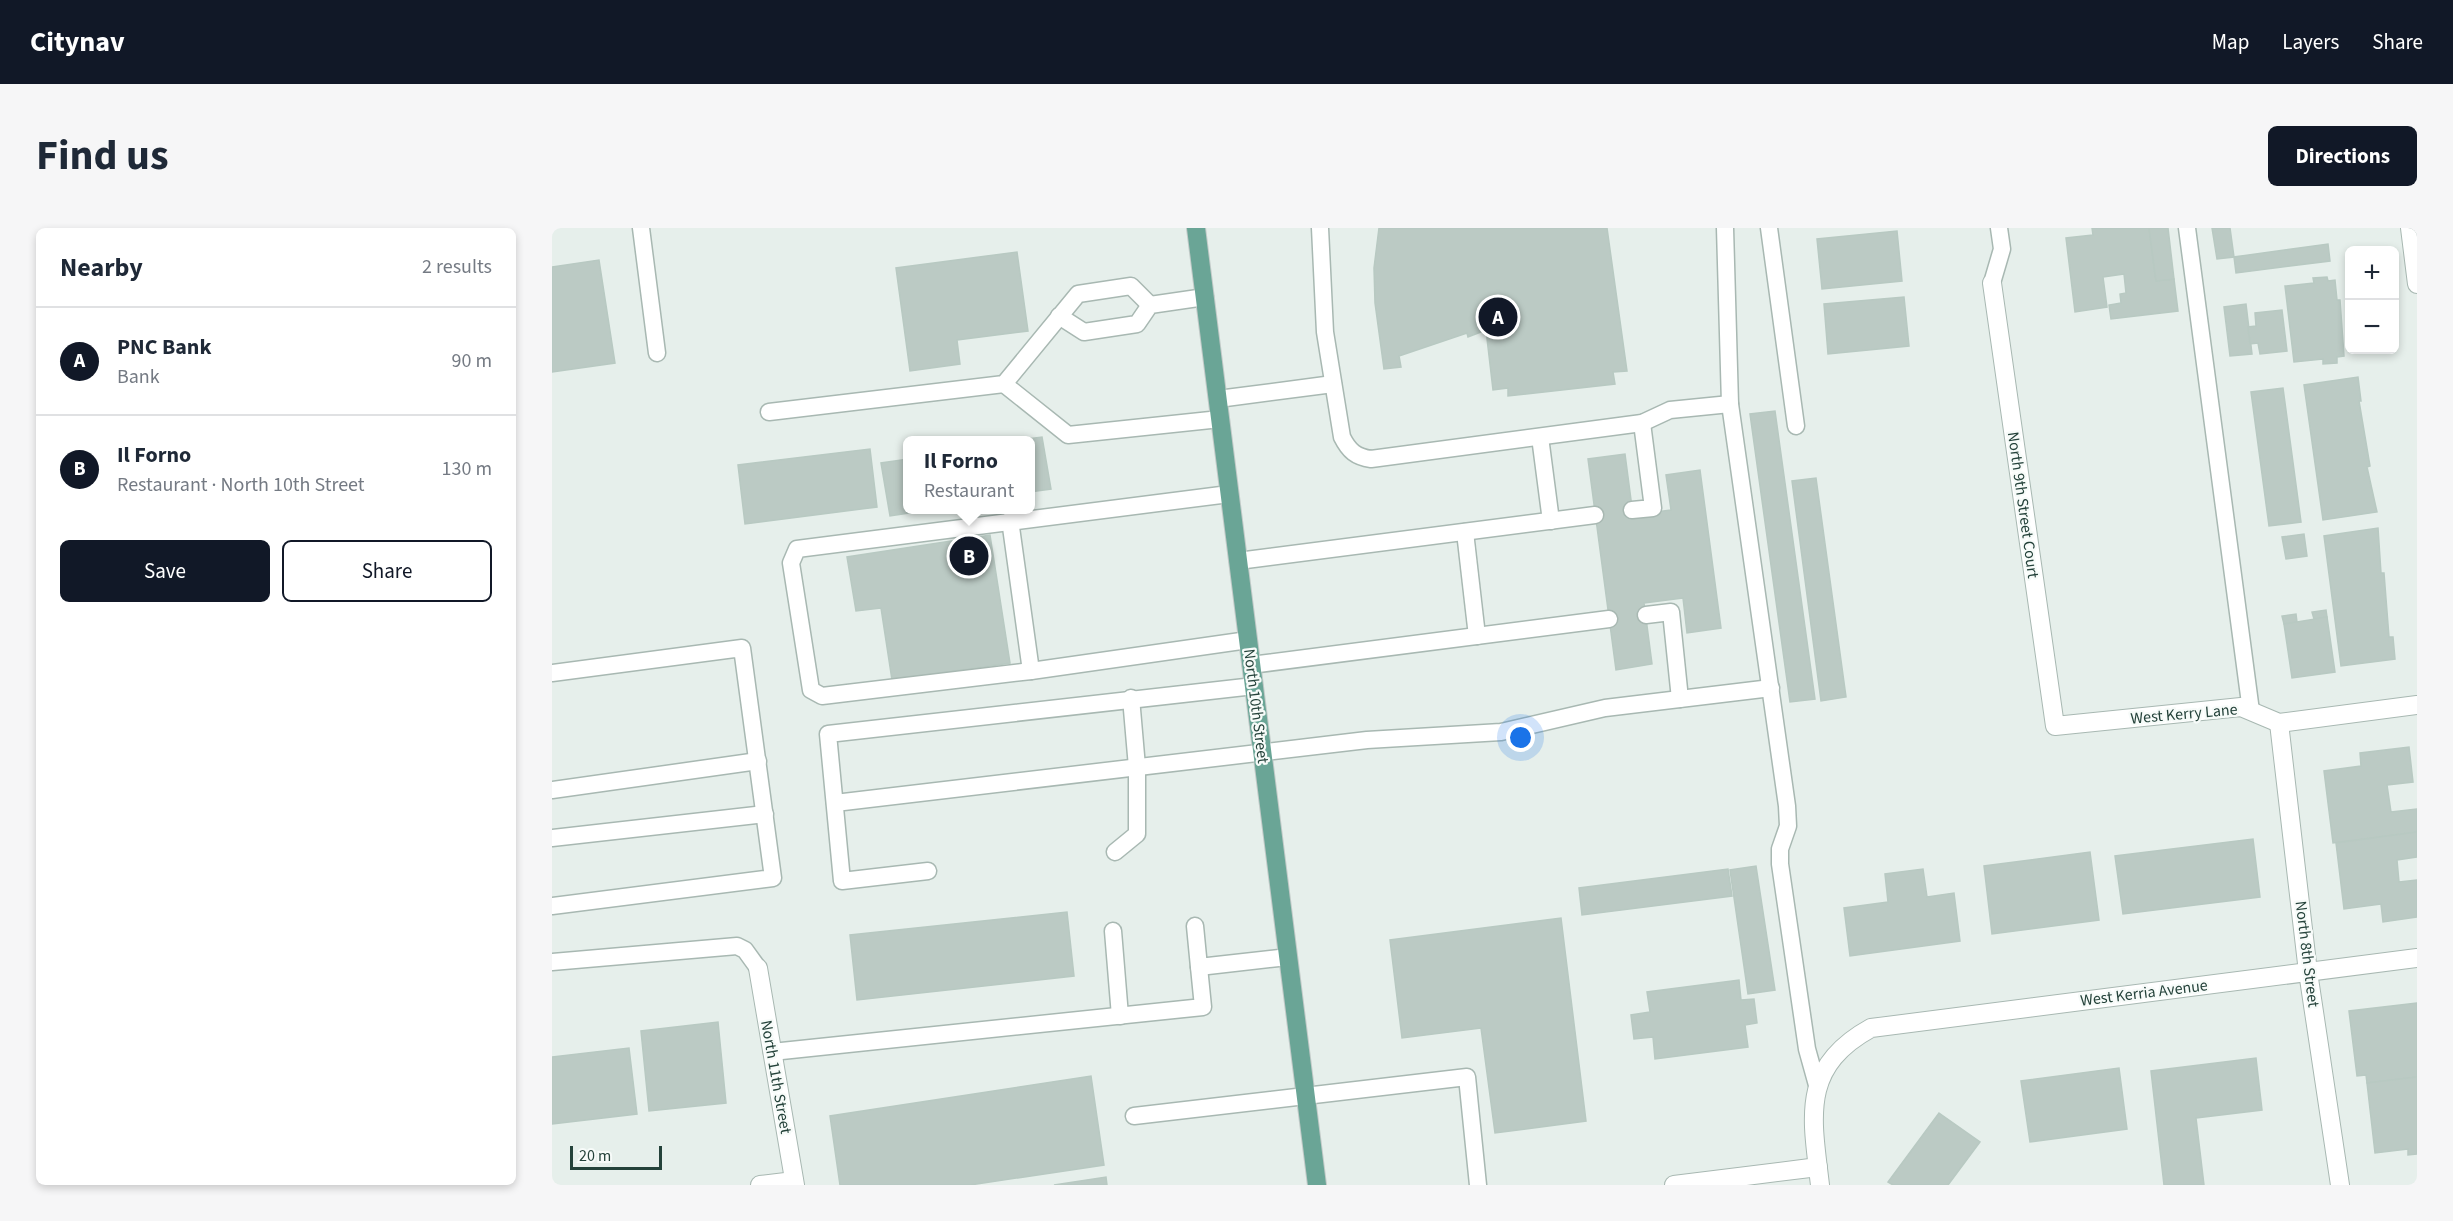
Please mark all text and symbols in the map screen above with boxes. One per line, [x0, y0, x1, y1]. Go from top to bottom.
text: Citynav [30, 22, 125, 62]
text: Map [2212, 27, 2249, 57]
text: Layers [2282, 27, 2339, 57]
text: Share [2372, 27, 2423, 57]
text: Find us [36, 126, 169, 186]
button: Directions [2268, 126, 2417, 186]
map controls [2345, 246, 2399, 354]
button: + [2345, 246, 2399, 300]
text: Nearby [60, 249, 143, 286]
text: 2 results [422, 253, 492, 281]
pin: A [1478, 294, 1518, 340]
button: − [2345, 300, 2399, 354]
text: PNC Bank [117, 331, 212, 363]
text: A [74, 347, 85, 375]
text: 90 m [452, 347, 492, 375]
text: Bank [117, 363, 160, 391]
street label: North 9th Street Court [2002, 430, 2044, 580]
popup [903, 436, 1035, 514]
text: Il Forno [117, 439, 191, 471]
text: Il Forno [924, 445, 998, 477]
text: B [73, 455, 86, 483]
text: 130 m [442, 455, 492, 483]
text: Restaurant · North 10th Street [117, 471, 365, 499]
text: Restaurant [924, 477, 1014, 505]
pin: B [950, 534, 988, 578]
button: Save [60, 540, 270, 602]
button: Share [282, 540, 492, 602]
street label: North 10th Street [1238, 647, 1274, 765]
street label: West Kerry Lane [2130, 698, 2238, 730]
your location [1506, 723, 1535, 752]
street label: North 8th Street [2290, 899, 2325, 1009]
street label: West Kerria Avenue [2079, 974, 2209, 1012]
street label: North 11th Street [755, 1018, 797, 1136]
scale bar [570, 1143, 662, 1170]
text: 20 m [579, 1145, 611, 1167]

